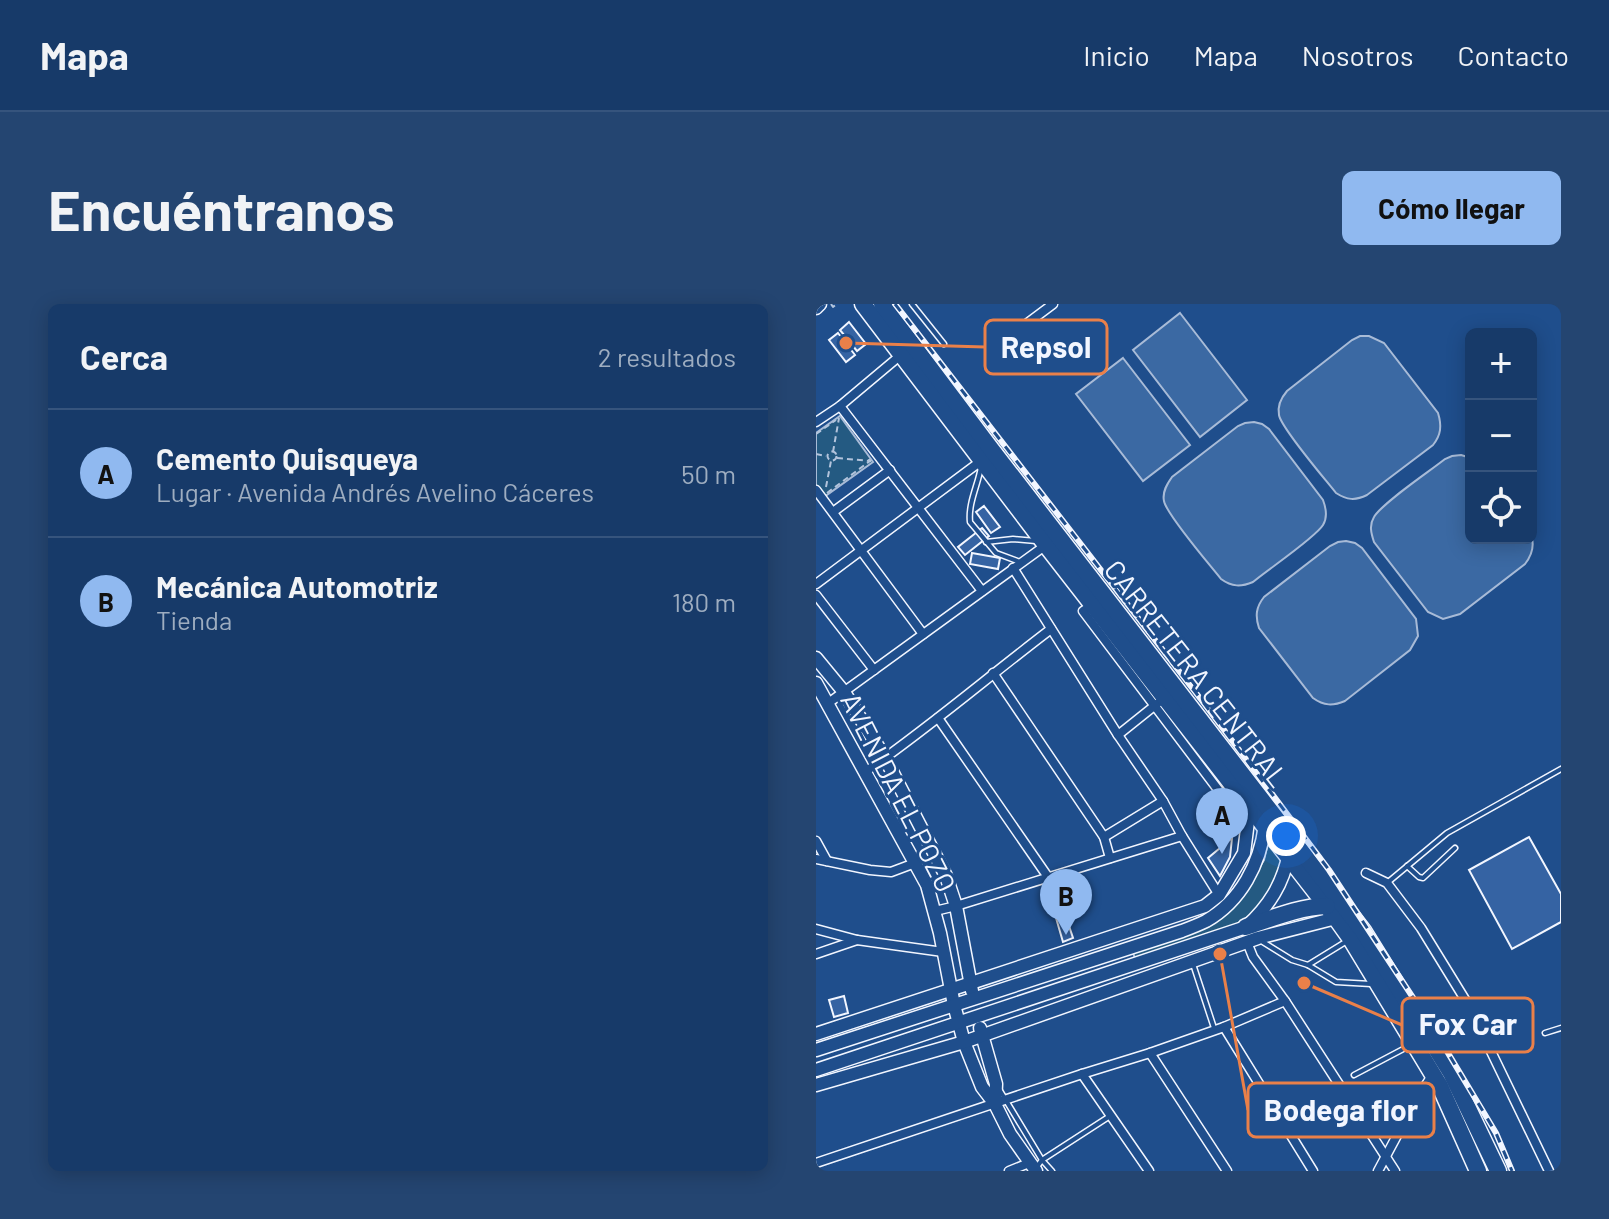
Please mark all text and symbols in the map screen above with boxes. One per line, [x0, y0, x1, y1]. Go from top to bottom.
text: Mapa [40, 32, 129, 78]
text: Inicio [1083, 38, 1150, 72]
text: Mapa [1194, 38, 1258, 72]
text: Nosotros [1302, 38, 1414, 72]
text: Contacto [1458, 38, 1569, 72]
button: Cómo llegar [1342, 171, 1561, 245]
text: Encuéntranos [48, 175, 395, 242]
callout: Repsol [985, 320, 1107, 374]
text: Repsol [1001, 328, 1091, 364]
map controls [1465, 328, 1537, 544]
button: + [1465, 328, 1537, 400]
text: Cerca [80, 336, 168, 377]
text: 2 resultados [598, 341, 736, 372]
button: − [1465, 400, 1537, 472]
text: Cemento Quisqueya [156, 440, 418, 476]
text: A [97, 458, 115, 489]
text: 50 m [681, 458, 736, 489]
button: locate [1465, 472, 1537, 544]
text: Lugar · Avenida Andrés Avelino Cáceres [156, 476, 594, 507]
street label: CARRETERA CENTRAL [1098, 553, 1296, 793]
text: Mecánica Automotriz [156, 568, 438, 604]
text: B [98, 586, 114, 617]
text: 180 m [672, 586, 736, 617]
text: Tienda [156, 604, 232, 635]
street label: AVENIDA EL POZO [834, 687, 964, 897]
pin: A [1196, 788, 1248, 854]
your location [1266, 816, 1306, 856]
pin: B [1040, 869, 1092, 935]
callout: Fox Car [1402, 998, 1533, 1052]
text: Fox Car [1419, 1005, 1518, 1041]
callout: Bodega flor [1248, 1083, 1434, 1137]
text: Bodega flor [1264, 1091, 1419, 1127]

